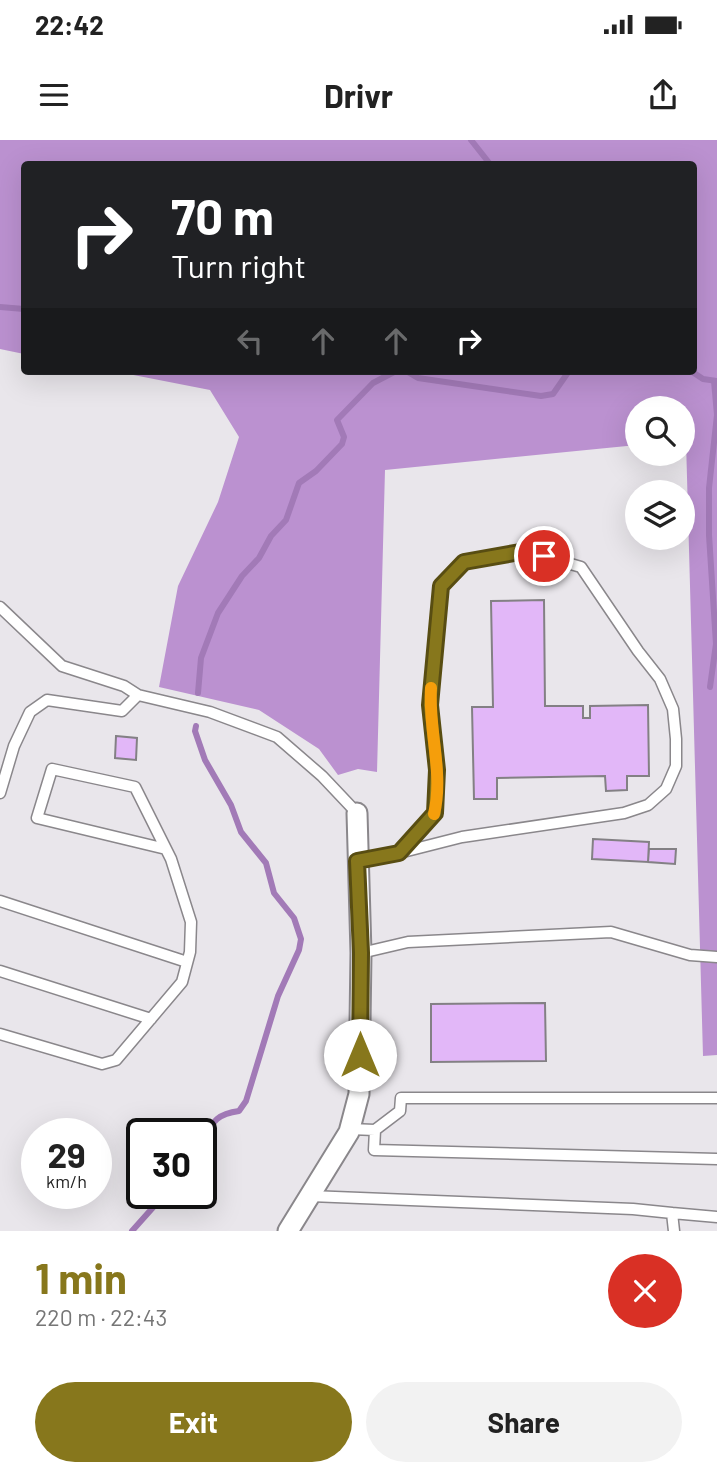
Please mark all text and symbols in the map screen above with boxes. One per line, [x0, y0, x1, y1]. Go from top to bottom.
text: 22:42 [35, 9, 104, 40]
icon: menu [35, 76, 73, 114]
text: Drivr [324, 76, 393, 114]
icon: share [644, 76, 682, 114]
text: 70 m [171, 186, 274, 245]
icon: right [56, 189, 147, 280]
text: Turn right [171, 246, 306, 284]
icon: left [231, 322, 269, 360]
icon: ahead [304, 322, 342, 360]
icon: ahead [377, 322, 415, 360]
icon: right [450, 322, 488, 360]
map controls [625, 396, 695, 550]
button: search [625, 396, 695, 466]
button: layers [625, 480, 695, 550]
pin [514, 526, 574, 586]
icon: arrive [525, 537, 563, 575]
position arrow [323, 1018, 397, 1092]
speed limit sign: 30 [126, 1118, 217, 1209]
text: 29 [47, 1133, 86, 1175]
text: km/h [46, 1170, 87, 1192]
text: 1 min [35, 1252, 127, 1302]
button: close [608, 1254, 682, 1328]
text: 220 m · 22:43 [35, 1303, 167, 1331]
button: Exit [35, 1382, 352, 1462]
button: Share [366, 1382, 682, 1462]

